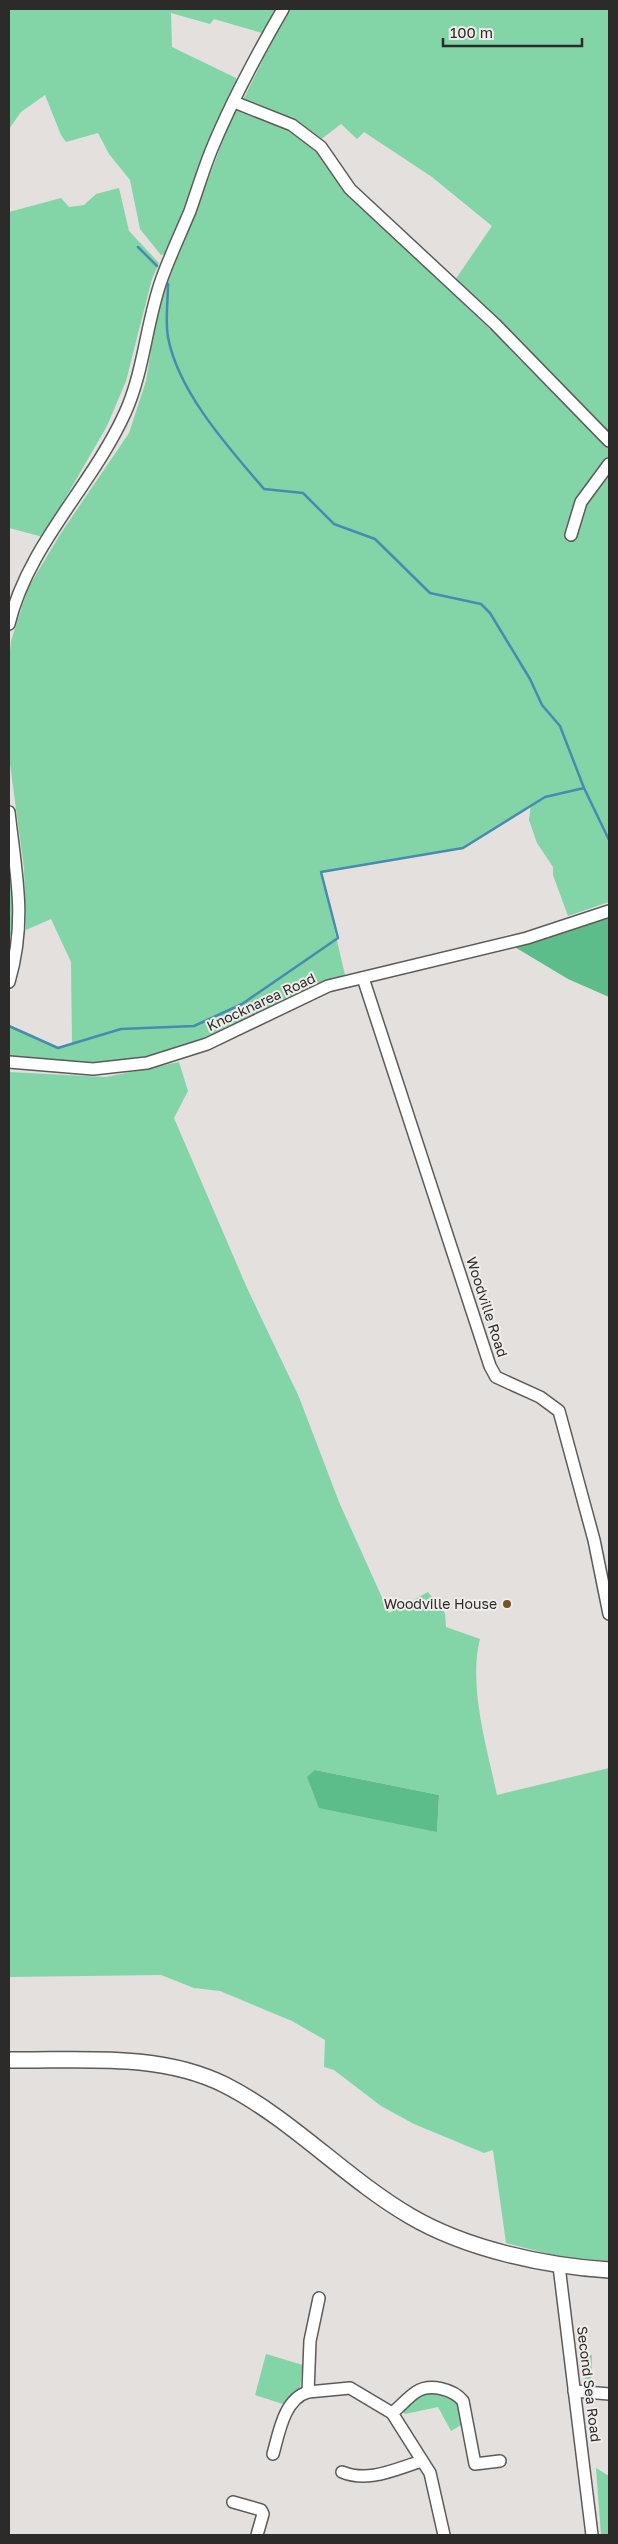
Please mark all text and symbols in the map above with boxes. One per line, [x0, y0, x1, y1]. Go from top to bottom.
scale bar [443, 15, 582, 47]
text: 100 m [450, 23, 493, 41]
street label: Knocknarea Road [204, 969, 318, 1034]
street label: Woodville Road [463, 1254, 512, 1359]
place label: Woodville House [384, 1595, 497, 1612]
marker: Woodville House [501, 1598, 513, 1610]
street label: Second Sea Road [574, 2325, 605, 2443]

